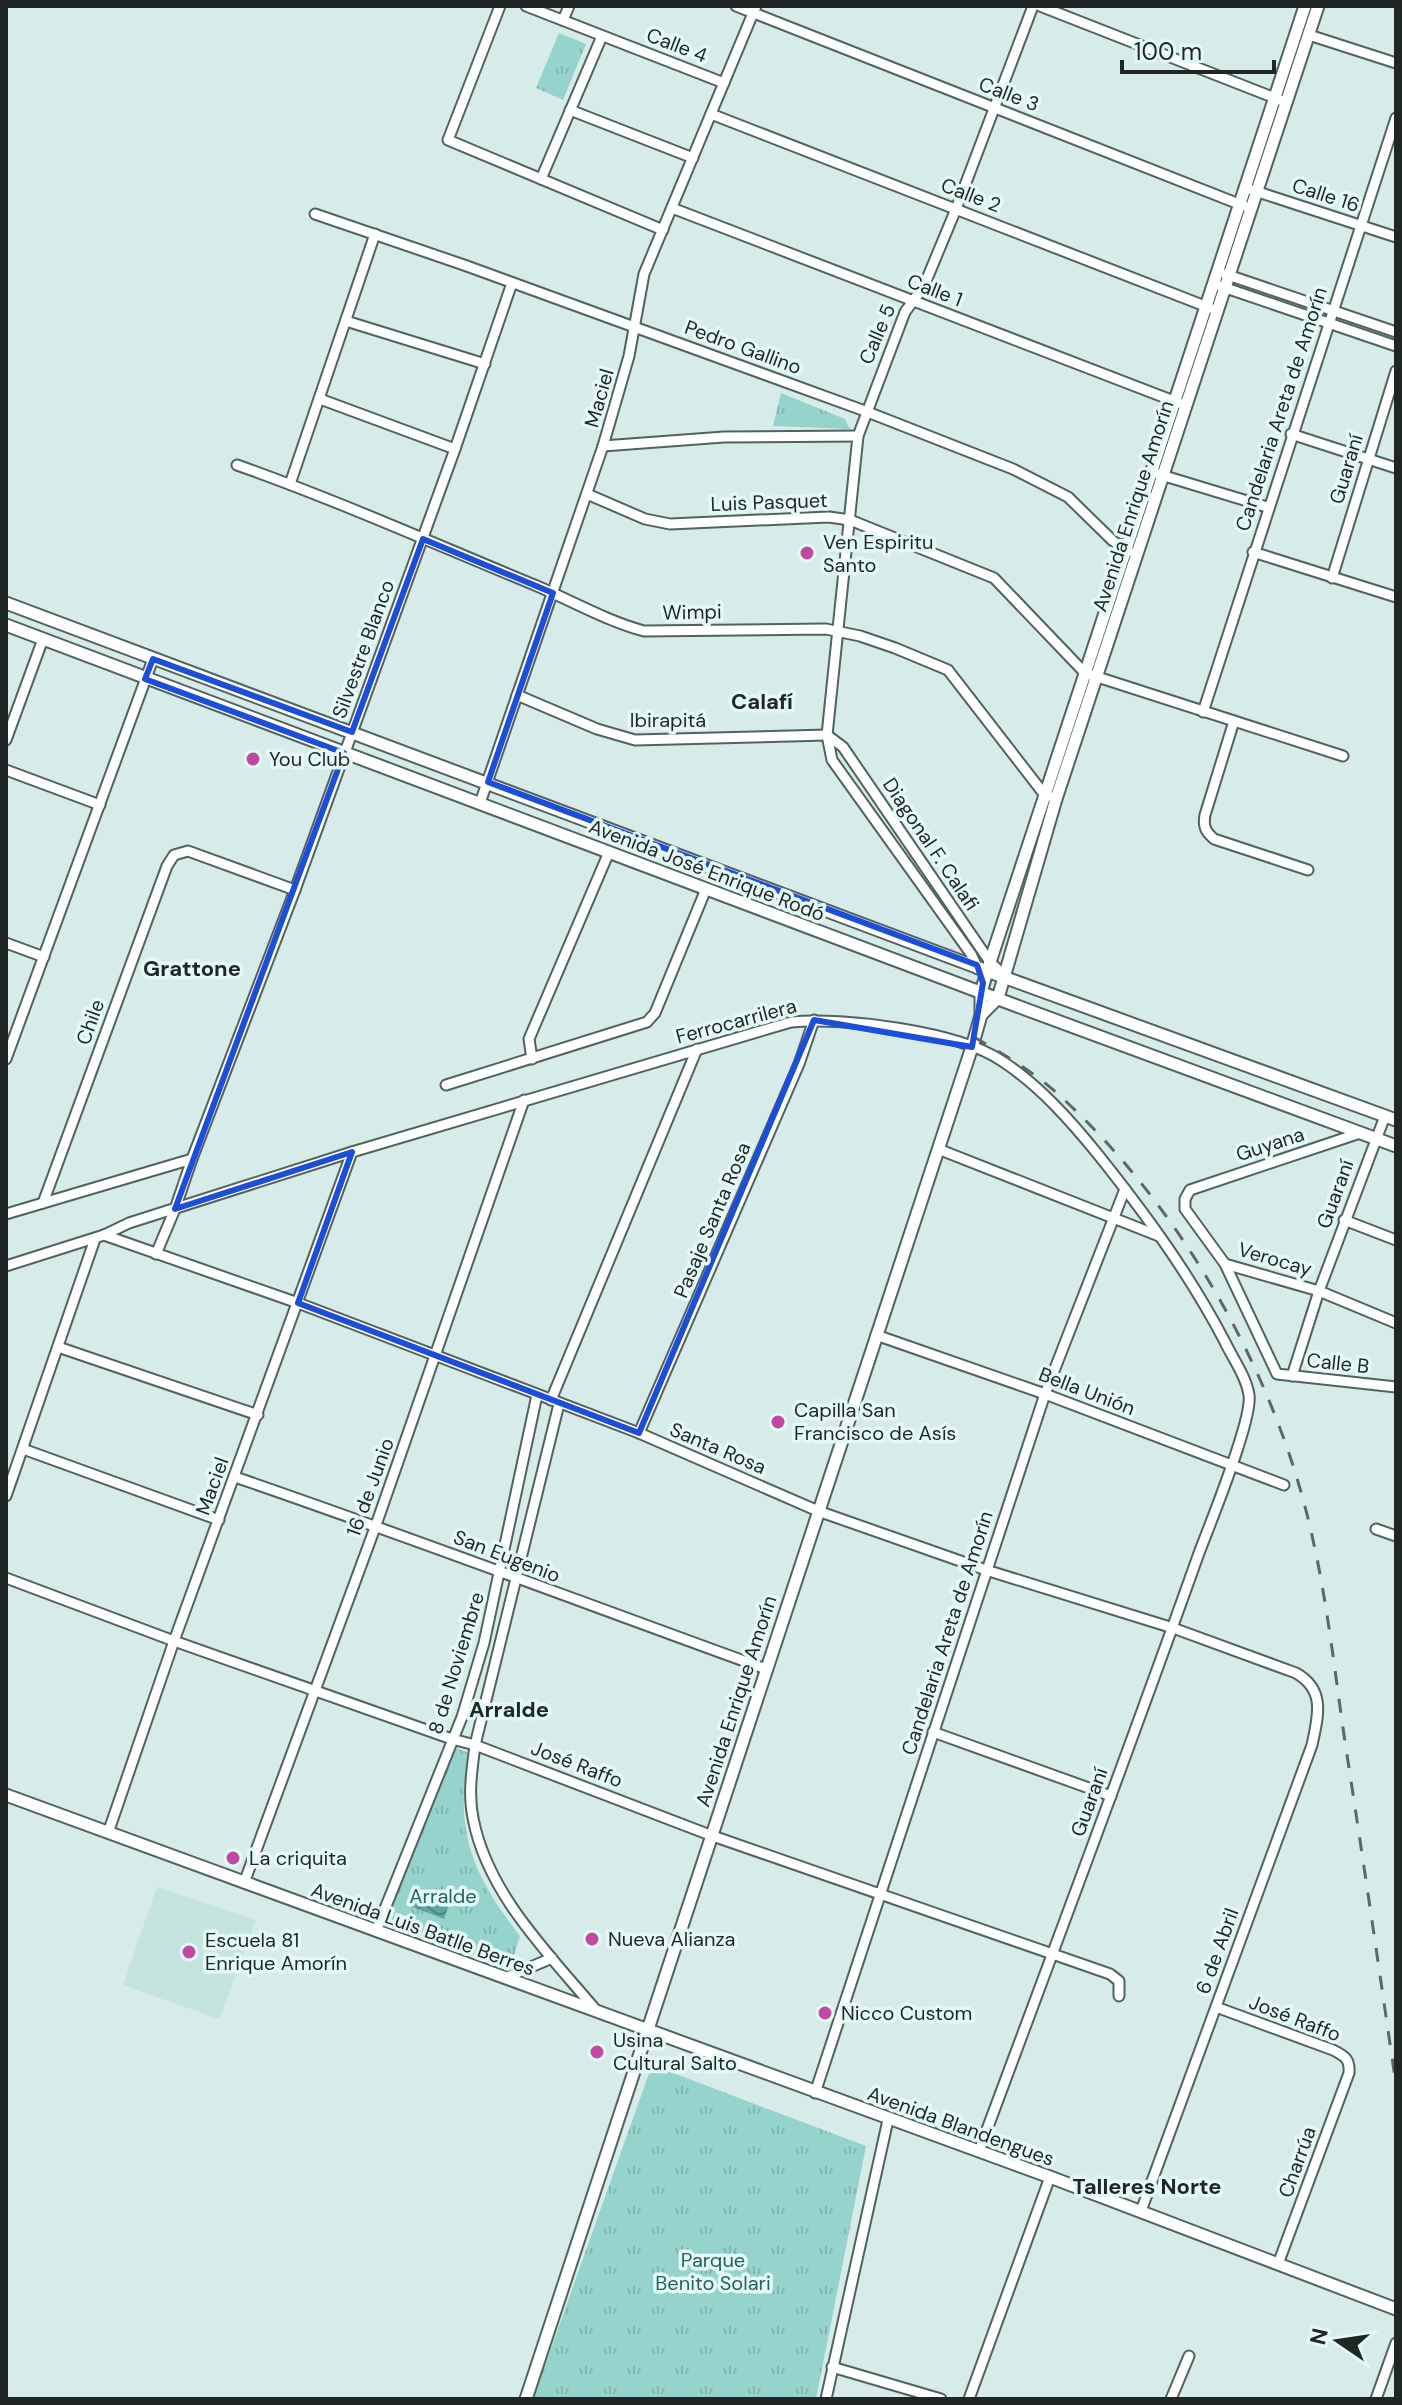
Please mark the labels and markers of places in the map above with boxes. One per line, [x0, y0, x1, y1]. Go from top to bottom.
place label: Ven Espiritu Santo [823, 529, 933, 578]
marker: Ven Espiritu Santo [798, 544, 816, 562]
place label: You Club [269, 746, 350, 772]
marker: You Club [244, 750, 262, 768]
place label: Capilla San Francisco de Asís [794, 1397, 956, 1446]
marker: Capilla San Francisco de Asís [769, 1413, 787, 1431]
place label: La criquita [249, 1845, 347, 1871]
marker: La criquita [224, 1849, 242, 1867]
place label: Nueva Alianza [608, 1926, 735, 1952]
place label: Escuela 81 Enrique Amorín [205, 1927, 347, 1976]
marker: Nueva Alianza [583, 1930, 601, 1948]
marker: Escuela 81 Enrique Amorín [180, 1943, 198, 1961]
place label: Nicco Custom [841, 2000, 972, 2026]
marker: Nicco Custom [816, 2004, 834, 2022]
place label: Usina Cultural Salto [613, 2027, 737, 2076]
marker: Usina Cultural Salto [588, 2043, 606, 2061]

